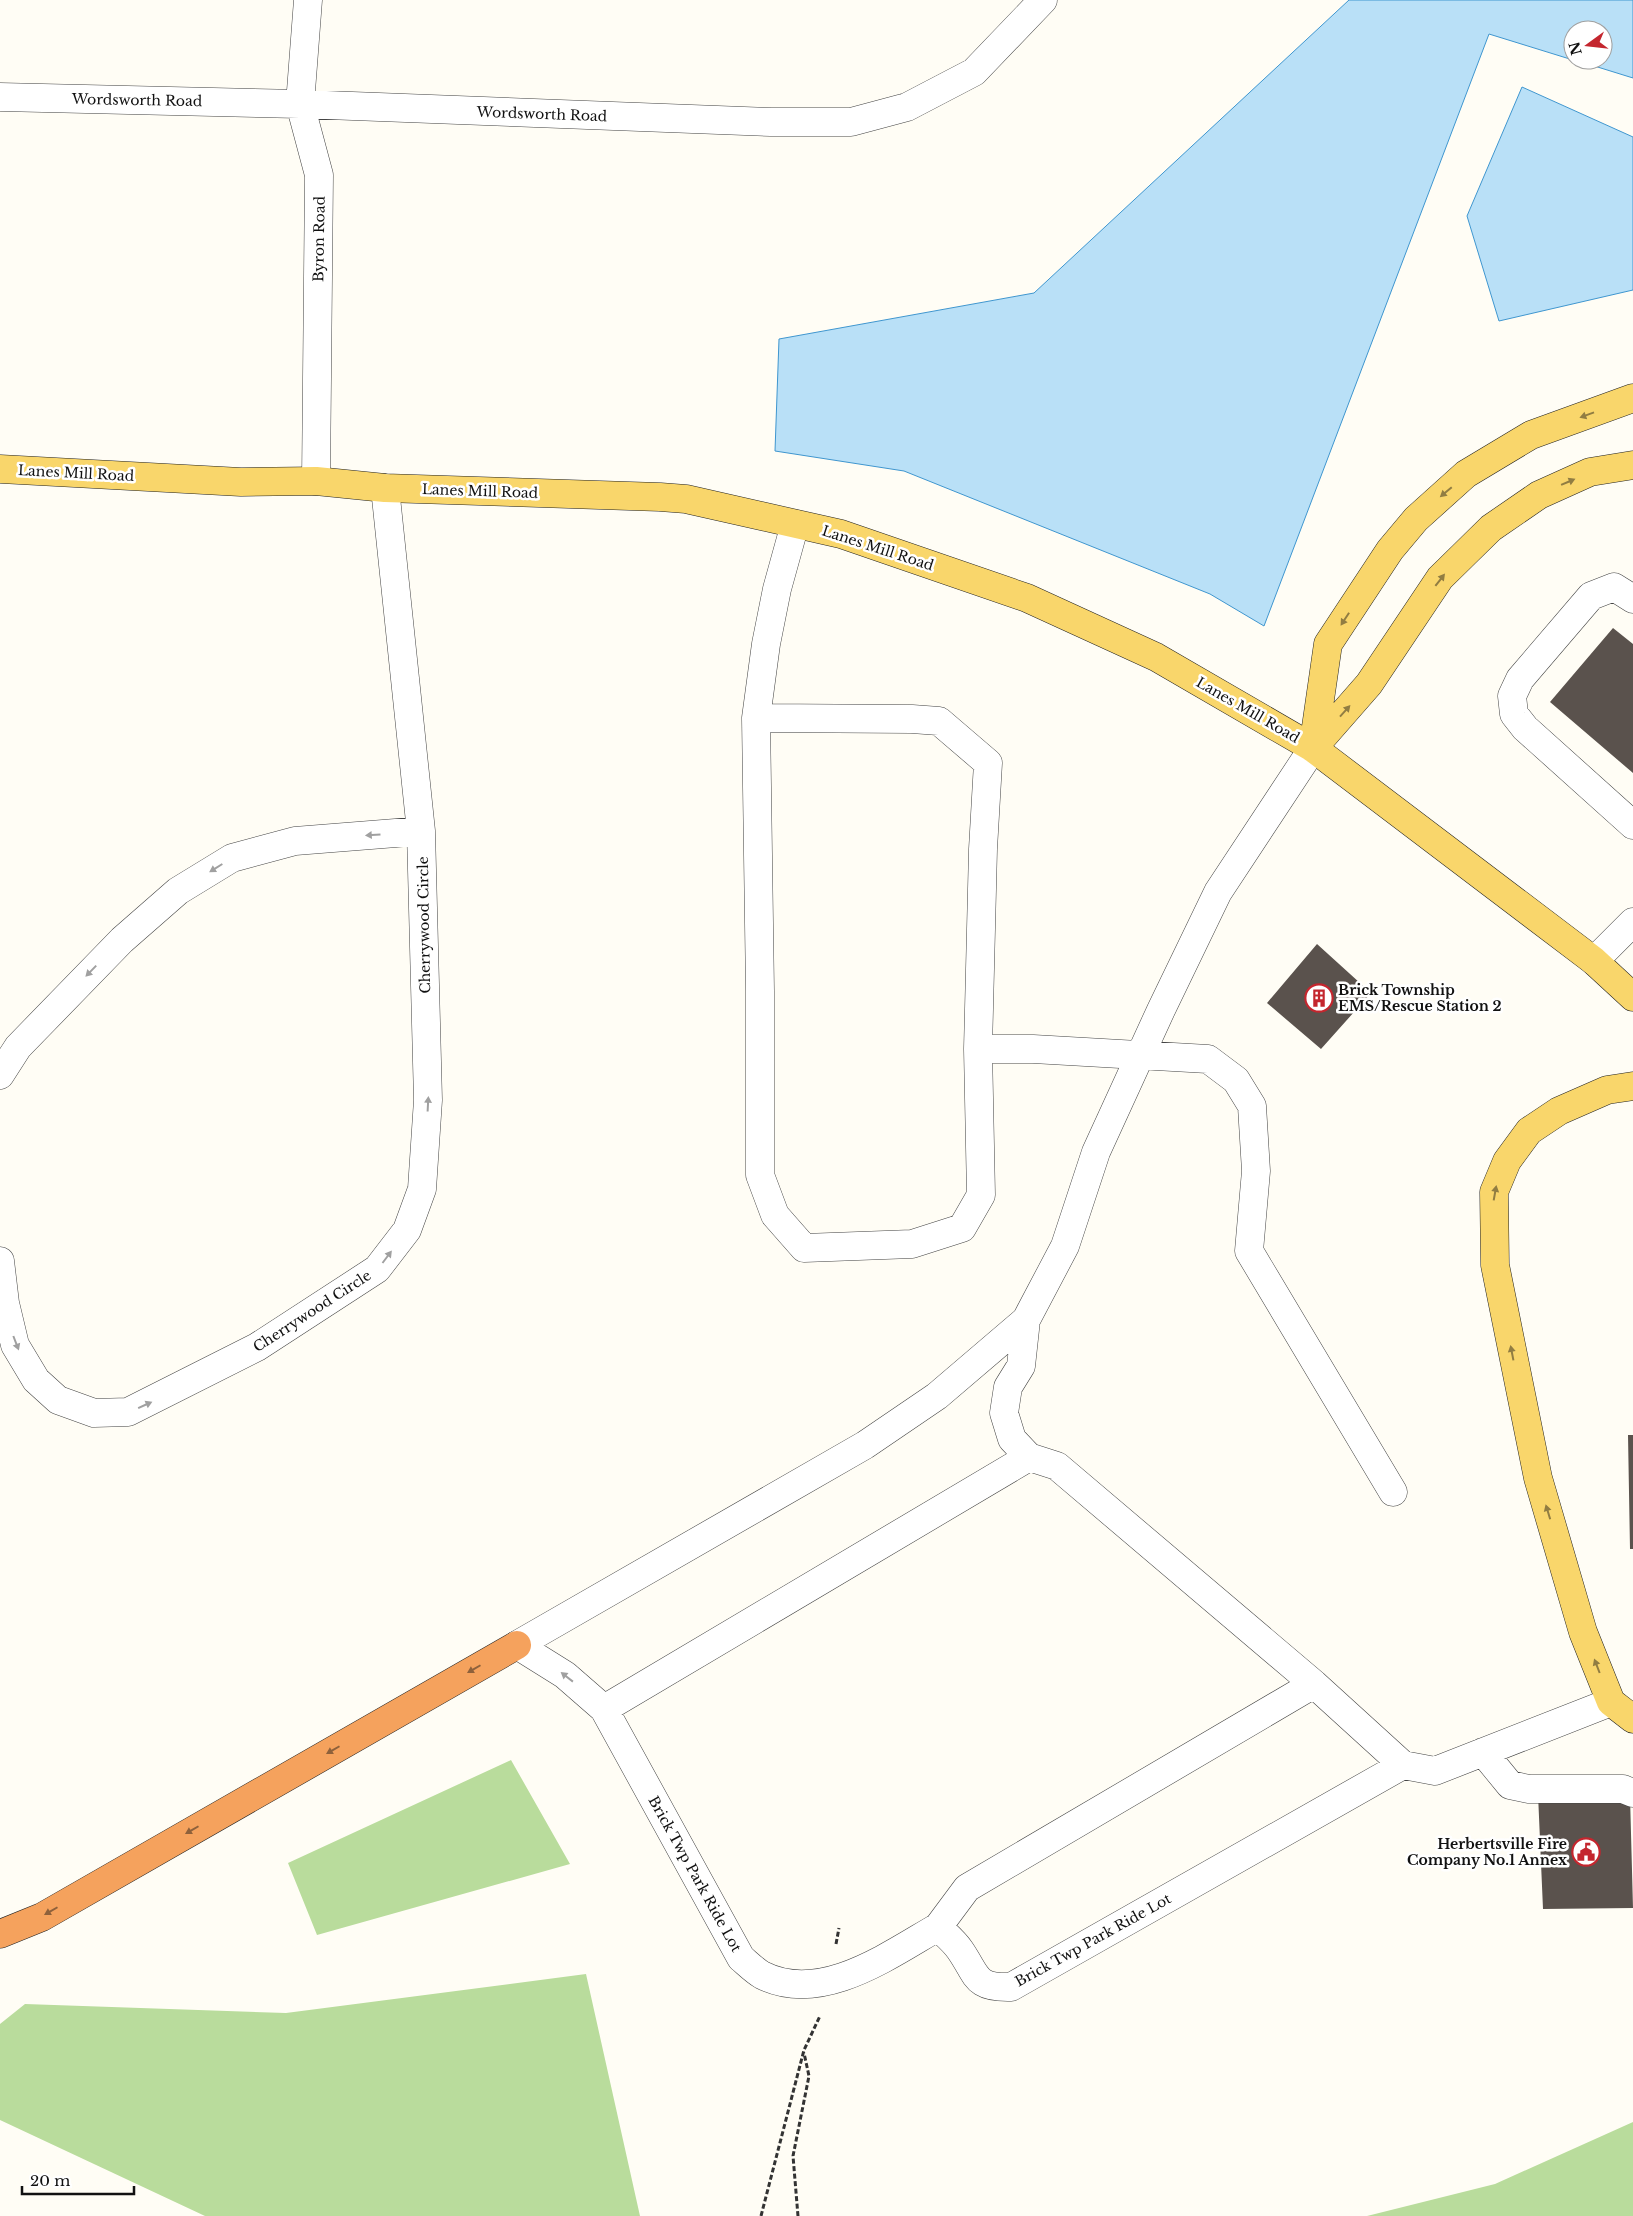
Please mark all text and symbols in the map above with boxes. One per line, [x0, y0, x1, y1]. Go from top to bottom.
north arrow [1563, 20, 1613, 70]
text: N [1565, 40, 1586, 57]
street label: Wordsworth Road [71, 90, 203, 110]
street label: Wordsworth Road [475, 103, 608, 125]
street label: Byron Road [309, 195, 329, 282]
one-way arrow [1579, 411, 1594, 419]
street label: Lanes Mill Road [17, 461, 135, 485]
one-way arrow [1561, 478, 1575, 486]
street label: Lanes Mill Road [422, 480, 539, 502]
one-way arrow [1440, 486, 1452, 498]
street label: Lanes Mill Road [820, 521, 937, 575]
one-way arrow [1434, 573, 1445, 586]
one-way arrow [1341, 612, 1350, 625]
street label: Lanes Mill Road [1193, 673, 1303, 747]
one-way arrow [1340, 705, 1351, 718]
one-way arrow [365, 831, 381, 839]
street label: Cherrywood Circle [414, 856, 434, 994]
one-way arrow [209, 863, 222, 872]
one-way arrow [85, 965, 97, 977]
place label: Brick Township EMS/Rescue Station 2 [1338, 981, 1502, 1015]
building icon: Brick Township EMS/Rescue Station 2 [1304, 983, 1334, 1013]
one-way arrow [424, 1096, 432, 1112]
one-way arrow [1492, 1184, 1500, 1200]
one-way arrow [381, 1251, 392, 1264]
street label: Cherrywood Circle [250, 1266, 374, 1356]
one-way arrow [12, 1336, 20, 1351]
one-way arrow [1508, 1345, 1516, 1361]
one-way arrow [138, 1400, 152, 1408]
one-way arrow [1543, 1504, 1551, 1519]
one-way arrow [1592, 1659, 1600, 1674]
one-way arrow [468, 1665, 481, 1674]
one-way arrow [561, 1672, 574, 1683]
one-way arrow [327, 1745, 340, 1754]
street label: Brick Twp Park Ride Lot [645, 1793, 746, 1956]
one-way arrow [185, 1826, 199, 1834]
place label: Herbertsville Fire Company No.1 Annex [1407, 1835, 1568, 1869]
public building icon: Herbertsville Fire Company No.1 Annex [1571, 1837, 1601, 1867]
street label: Brick Twp Park Ride Lot [1012, 1889, 1175, 1990]
one-way arrow [45, 1907, 58, 1916]
scale bar [22, 2164, 135, 2196]
text: 20 m [30, 2171, 70, 2190]

